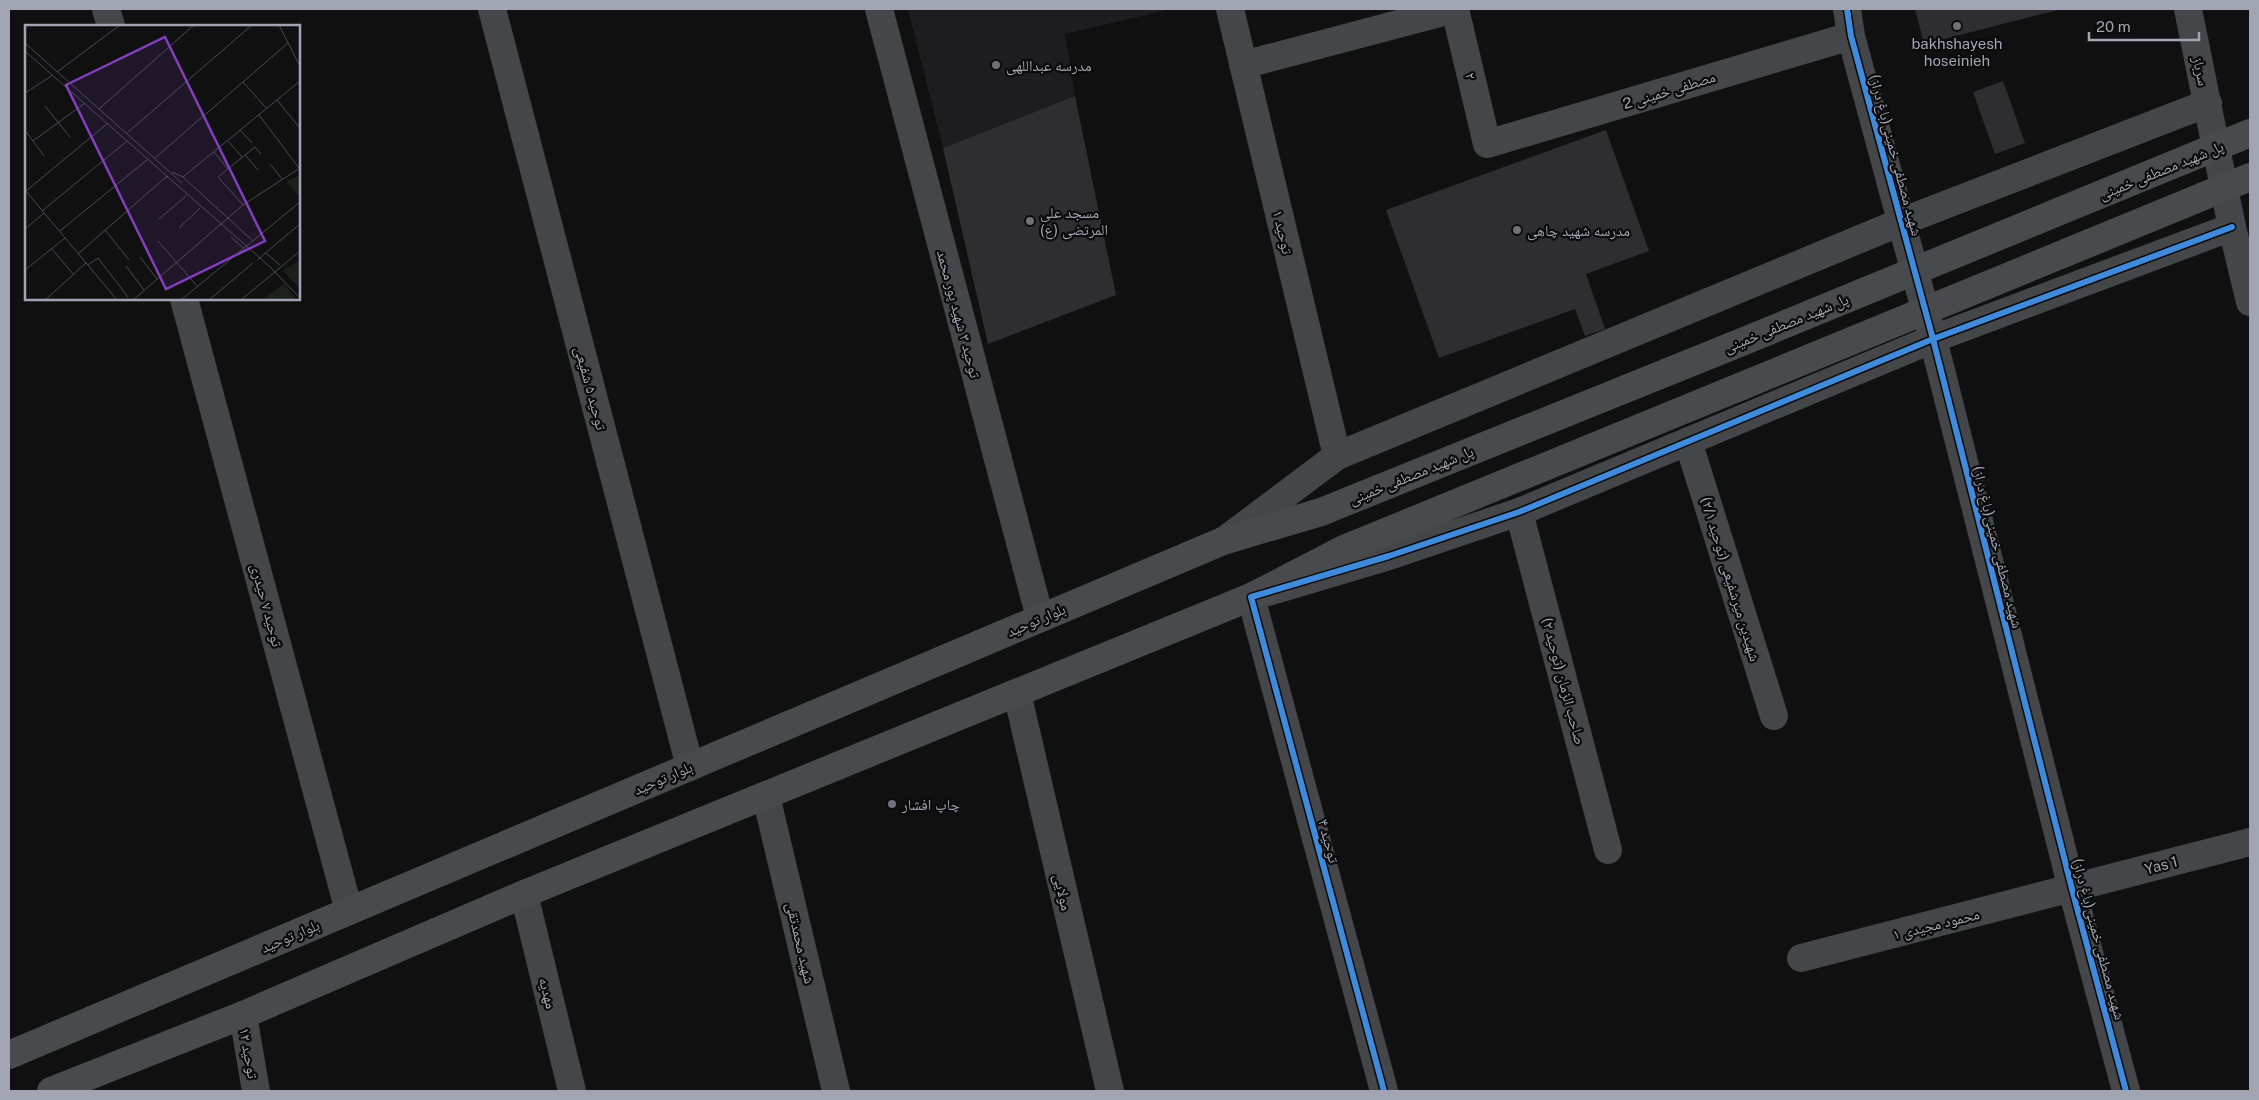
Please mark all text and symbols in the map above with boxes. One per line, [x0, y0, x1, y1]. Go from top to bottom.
scale bar [2089, 10, 2199, 42]
text: 20 m [2096, 18, 2131, 35]
marker: bakhshayesh hoseinieh [1951, 20, 1963, 32]
inset map [25, 25, 300, 300]
place label: bakhshayesh hoseinieh [1912, 35, 2002, 69]
street label: سرباز [2188, 54, 2212, 88]
place label: مدرسه عبداللهی [1006, 57, 1092, 76]
marker: مدرسه عبداللهی [990, 59, 1002, 71]
street label: مصطفی خمینی 2 [1621, 68, 1718, 114]
street label: ۲ [1462, 71, 1480, 82]
street label: شهید مصطفی خمینی(باغ دراز) [1864, 72, 1926, 238]
street label: پل شهید مصطفی خمینی [2096, 137, 2227, 205]
place label: مسجد علی المرتضی (ع) [1040, 204, 1108, 240]
street label: توحید ۱ [1269, 208, 1296, 256]
marker: مسجد علی المرتضی (ع) [1024, 215, 1036, 227]
place label: مدرسه شهید چاهی [1527, 222, 1630, 241]
marker: مدرسه شهید چاهی [1511, 224, 1523, 236]
street label: توحید ۳ شهيد پور محمد [933, 248, 984, 381]
street label: پل شهید مصطفی خمینی [1721, 290, 1852, 358]
street label: توحید ۵ شفیعی [570, 344, 610, 433]
street label: پل شهید مصطفی خمینی [1346, 442, 1477, 510]
street label: شهید مصطفی خمینی(باغ دراز) [1968, 464, 2026, 630]
street label: شهیدین میرشفیعی (توحید ۲/۱) [1696, 495, 1764, 664]
street label: توحید ۷ حیدری [246, 562, 286, 650]
street label: بلوار توحید [1004, 600, 1068, 641]
street label: صاحب الزمان (توحید ۲) [1537, 616, 1589, 747]
street label: بلوار توحید [631, 758, 695, 799]
place label: چاپ افشار [901, 796, 960, 814]
marker: چاپ افشار [886, 798, 898, 810]
street label: توحید ۴ [1314, 817, 1343, 866]
street label: Yas 1 [2143, 852, 2179, 878]
street label: شهید مصطفی خمینی(باغ دراز) [2067, 856, 2129, 1022]
street label: مولایی [1049, 872, 1075, 913]
street label: شهید محمدتقی [781, 901, 819, 986]
street label: ۱ محمود مجیدی [1891, 905, 1982, 945]
street label: بلوار توحید [258, 916, 322, 957]
street label: مهدیه [535, 976, 560, 1011]
street label: توحید ۱۲ [235, 1026, 262, 1081]

